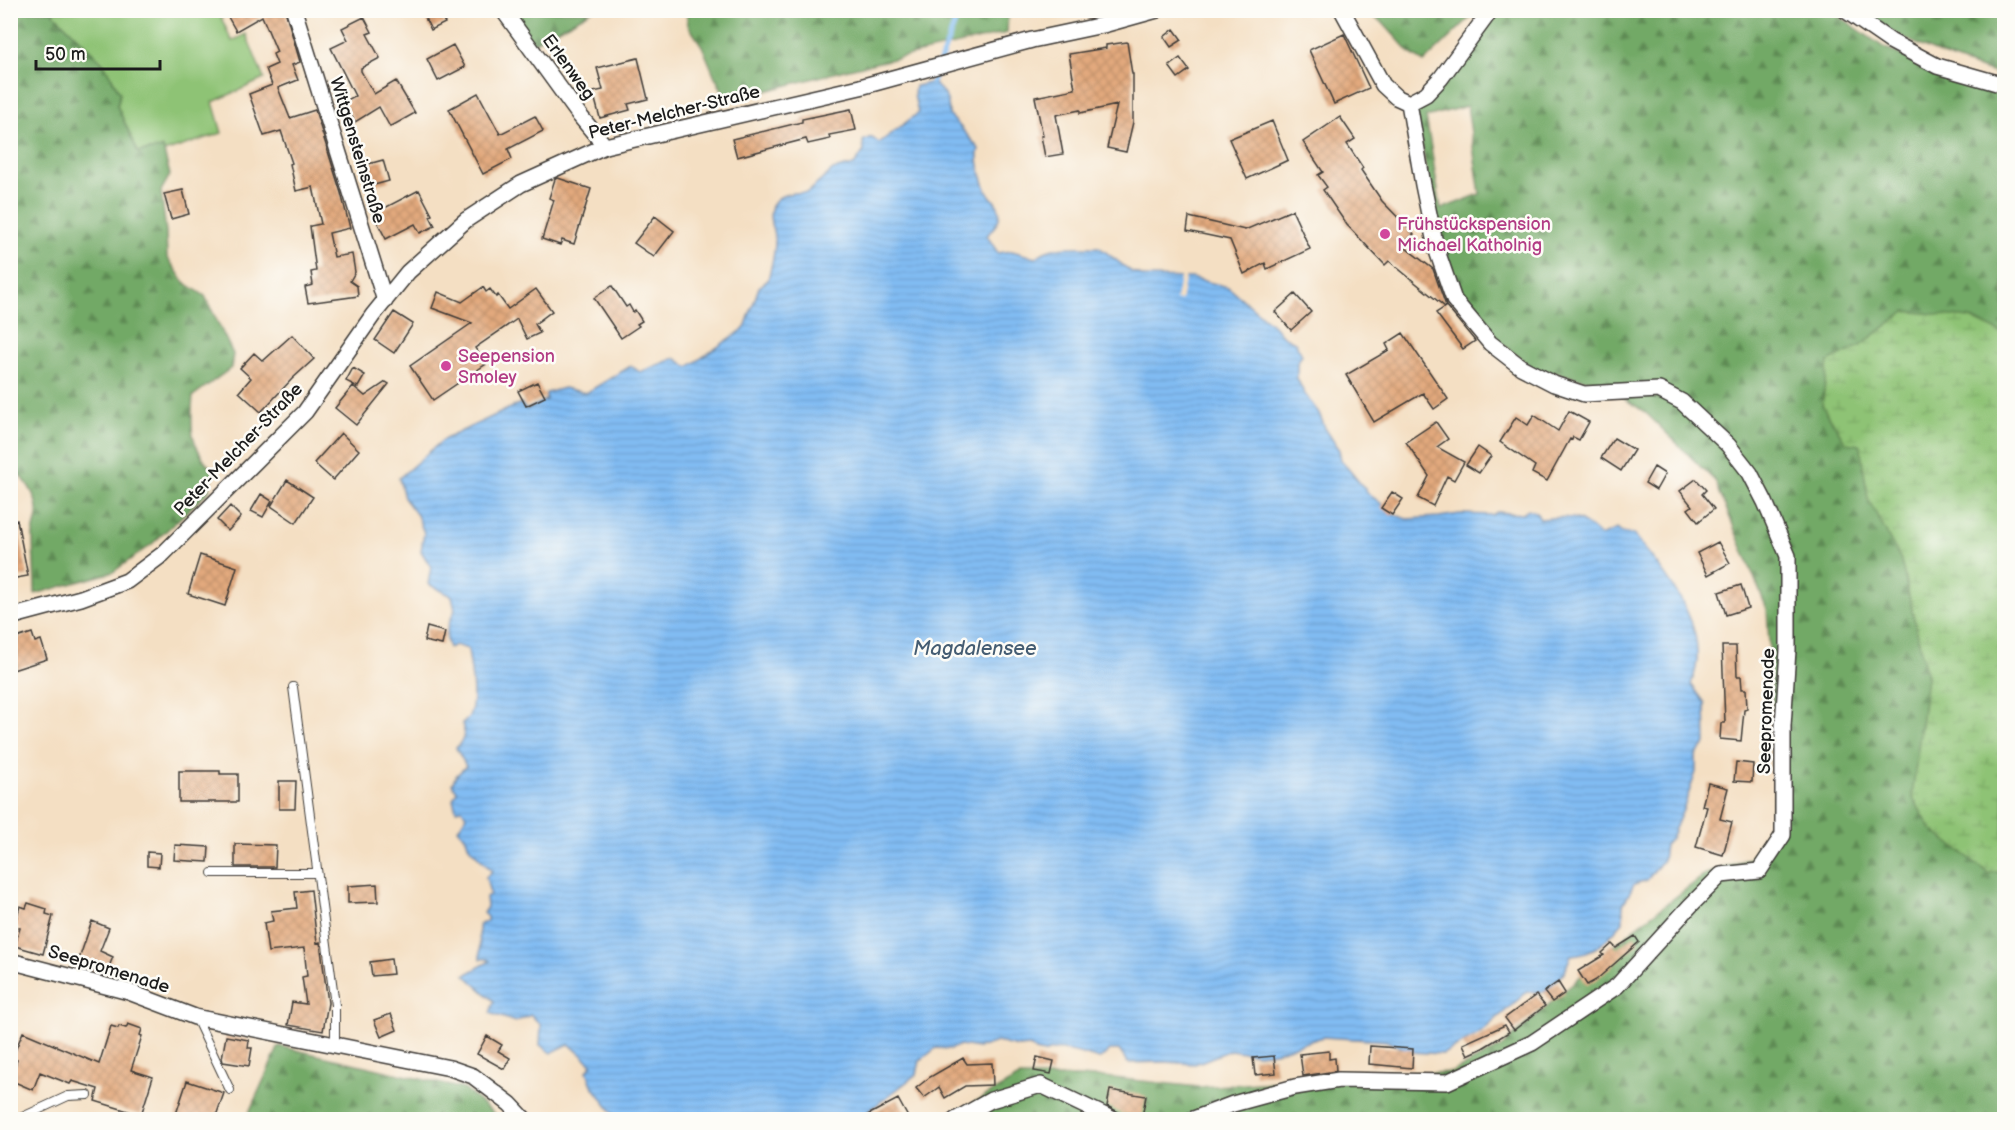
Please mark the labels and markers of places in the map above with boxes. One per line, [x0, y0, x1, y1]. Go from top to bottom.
place label: Frühstückspension Michael Katholnig [1397, 214, 1551, 256]
marker: Frühstückspension Michael Katholnig [1378, 227, 1392, 241]
place label: Seepension Smoley [458, 346, 555, 388]
marker: Seepension Smoley [439, 359, 453, 373]

